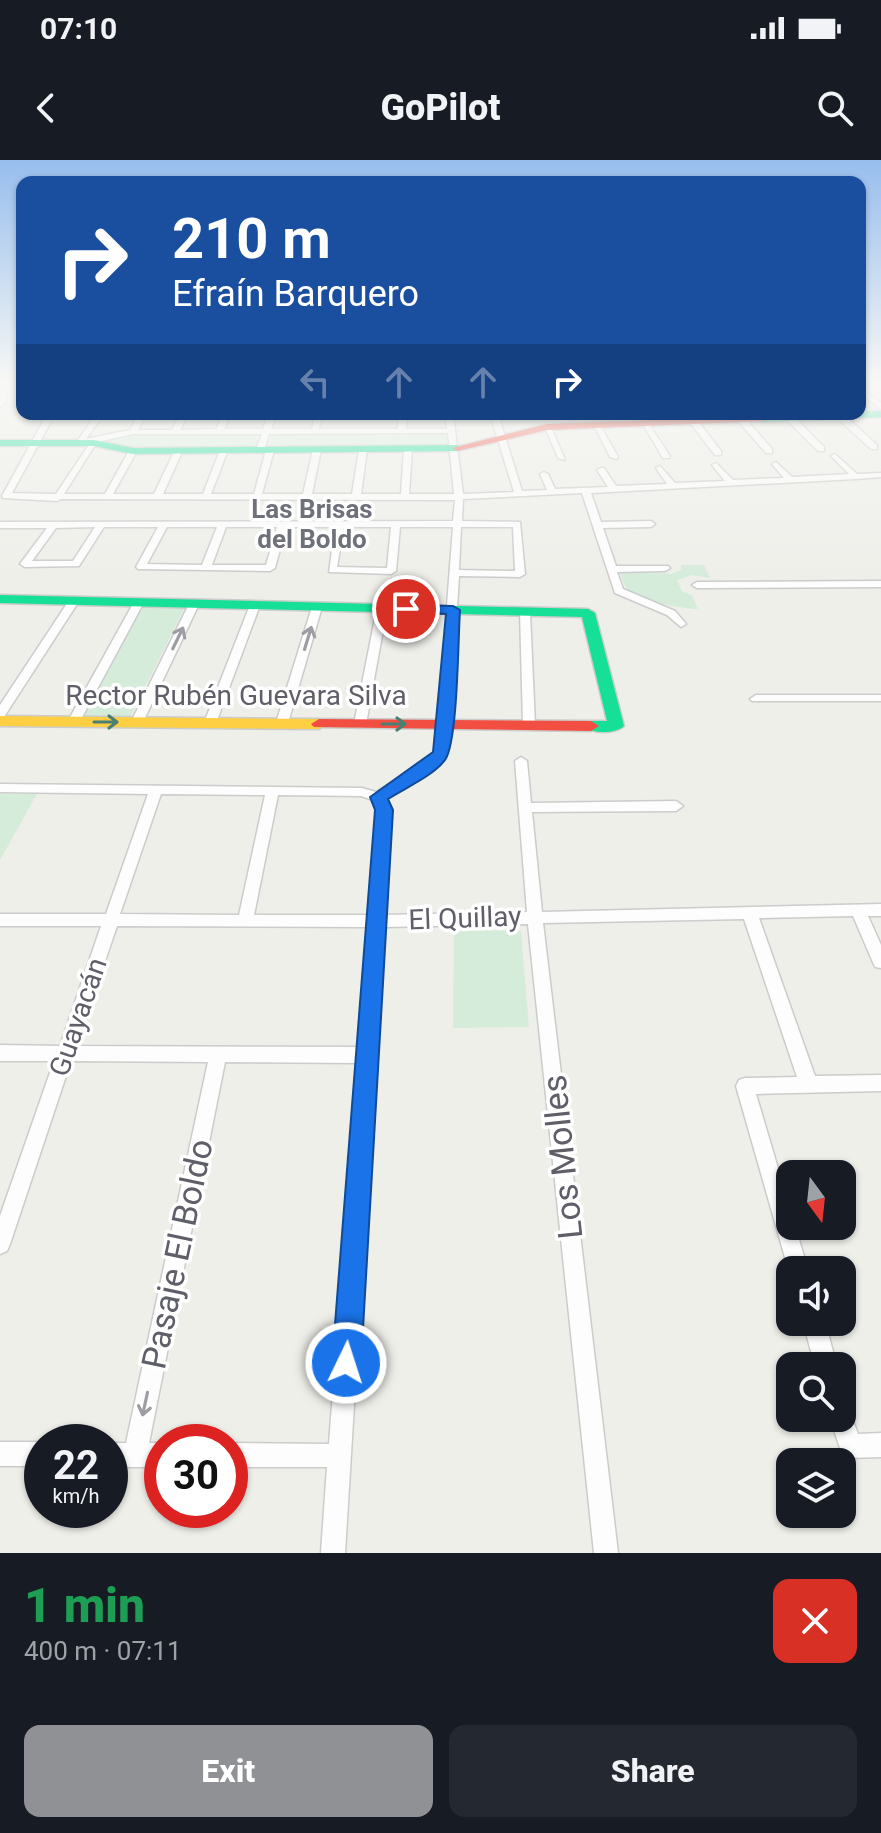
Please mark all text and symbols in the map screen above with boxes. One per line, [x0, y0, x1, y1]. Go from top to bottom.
text: 07:10 [40, 11, 117, 46]
icon: back [24, 86, 68, 130]
icon: search [813, 86, 857, 130]
text: GoPilot [380, 87, 501, 129]
text: 210 m [172, 206, 331, 272]
icon: right [40, 208, 144, 312]
text: Efraín Barquero [172, 273, 419, 315]
icon: left [293, 360, 337, 404]
icon: ahead [377, 360, 421, 404]
icon: ahead [461, 360, 505, 404]
icon: right [545, 360, 589, 404]
district label: Las Brisas del Boldo [251, 494, 373, 554]
pin [372, 575, 440, 643]
icon: arrive [384, 587, 428, 631]
one-way arrow [170, 626, 186, 650]
one-way arrow [302, 626, 316, 651]
street label: Rector Rubén Guevara Silva [65, 679, 407, 712]
one-way arrow [92, 714, 119, 730]
one-way arrow [380, 716, 407, 732]
street label: El Quillay [408, 900, 522, 936]
street label: Guayacán [42, 953, 114, 1081]
street label: Los Molles [533, 1073, 591, 1241]
street label: Pasaje El Boldo [133, 1135, 221, 1373]
north arrow [776, 1160, 856, 1240]
map controls [776, 1160, 856, 1528]
button: sound [776, 1256, 856, 1336]
position arrow [304, 1321, 388, 1405]
button: search [776, 1352, 856, 1432]
one-way arrow [137, 1391, 152, 1417]
speed limit sign: 30 [144, 1424, 248, 1528]
text: 22 [53, 1442, 99, 1489]
button: layers [776, 1448, 856, 1528]
text: km/h [53, 1484, 99, 1508]
text: 1 min [24, 1577, 145, 1634]
button: close [773, 1579, 857, 1663]
text: 400 m · 07:11 [24, 1636, 182, 1666]
button: Exit [24, 1725, 433, 1817]
button: Share [449, 1725, 857, 1817]

